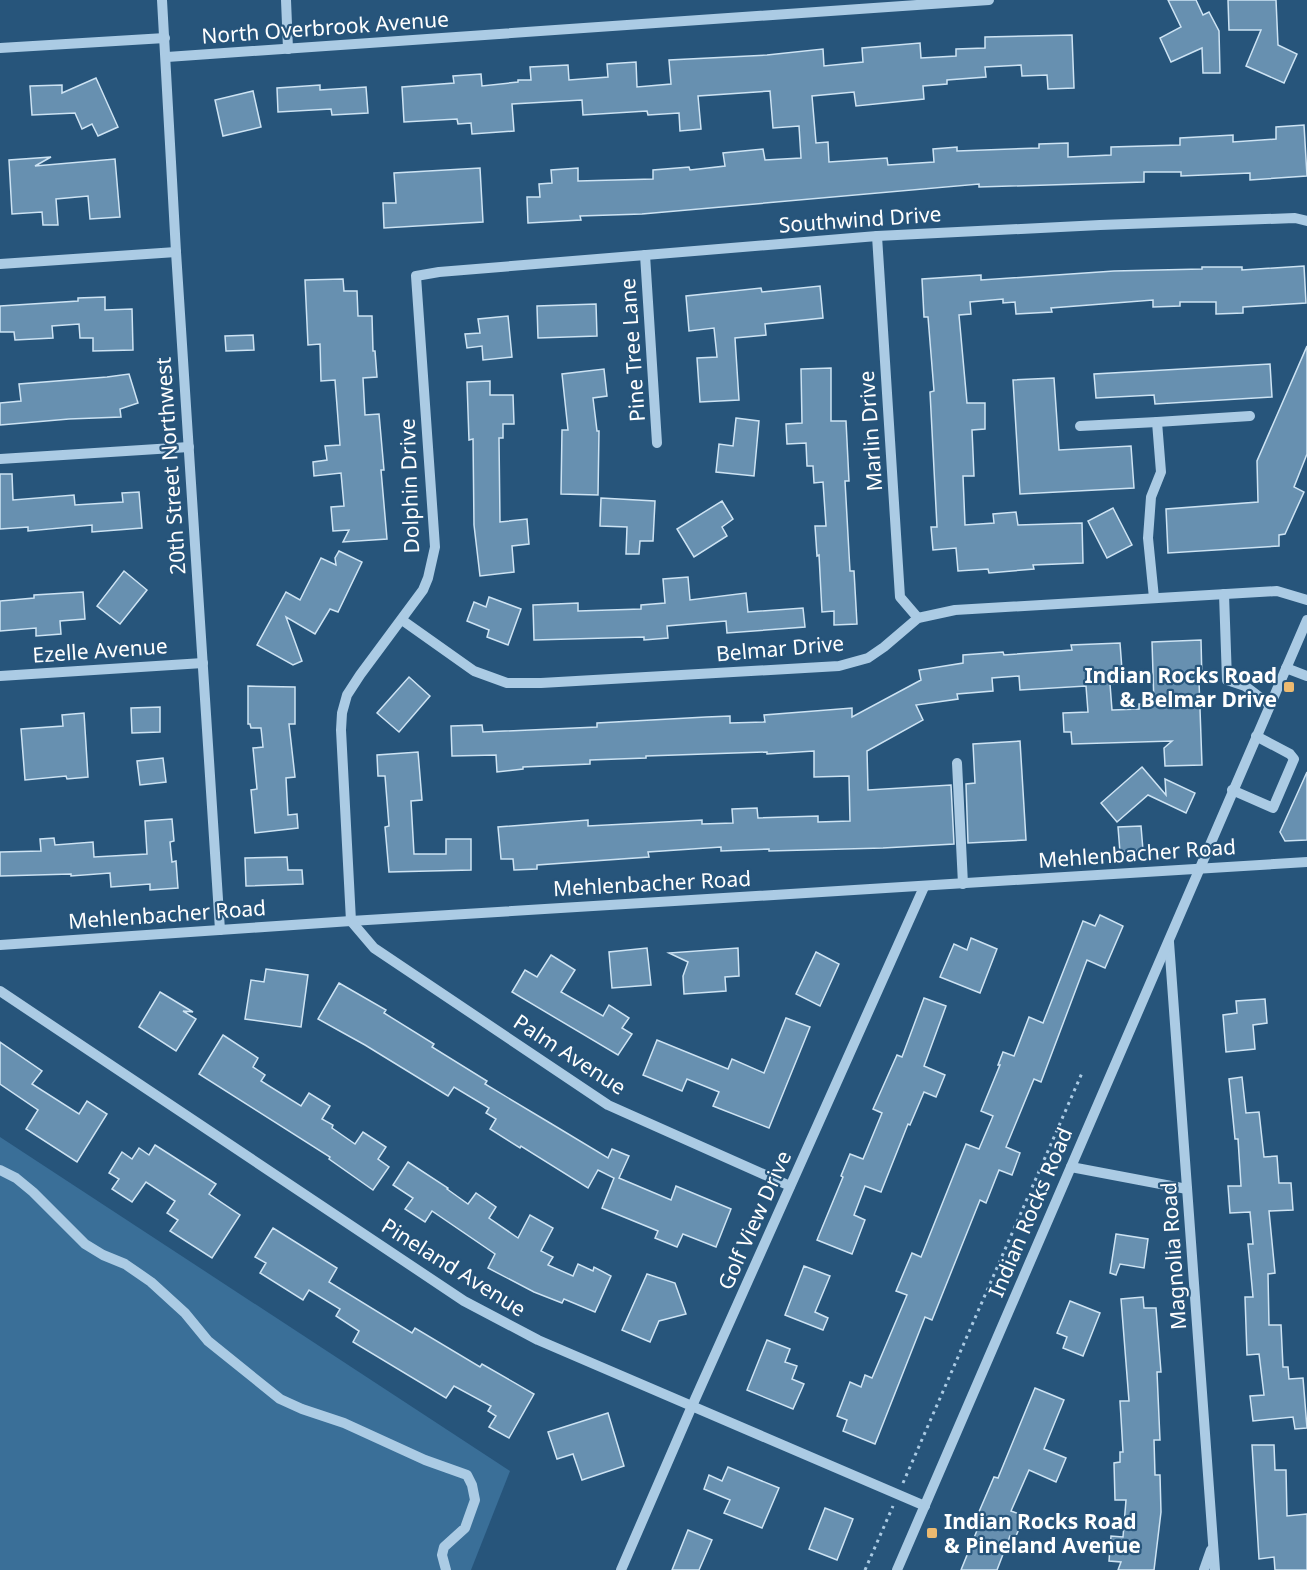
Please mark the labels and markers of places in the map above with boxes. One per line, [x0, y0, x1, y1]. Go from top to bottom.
place label: Indian Rocks Road & Belmar Drive [1084, 661, 1277, 713]
marker: Indian Rocks Road & Belmar Drive [1282, 680, 1296, 694]
place label: Indian Rocks Road & Pineland Avenue [944, 1507, 1141, 1559]
marker: Indian Rocks Road & Pineland Avenue [925, 1526, 939, 1540]

